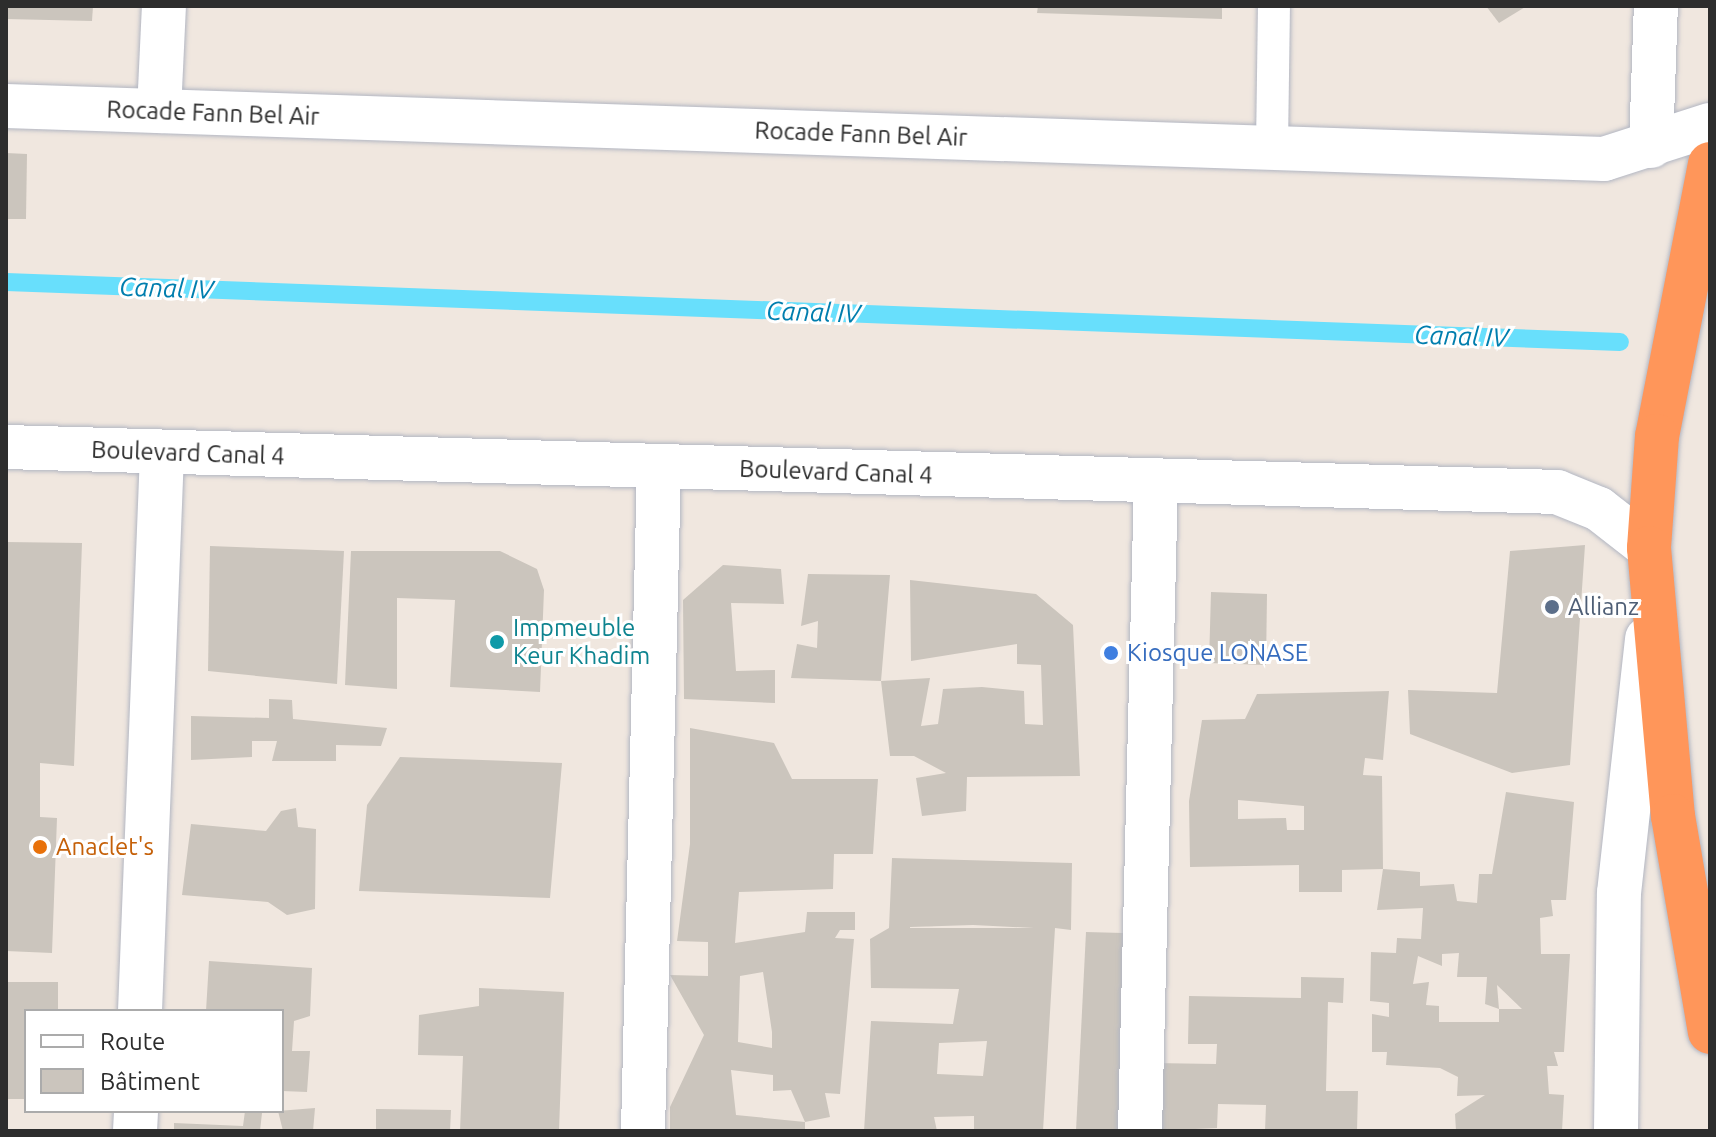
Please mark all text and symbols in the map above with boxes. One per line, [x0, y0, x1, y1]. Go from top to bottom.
street label: Rocade Fann Bel Air [106, 95, 320, 131]
street label: Rocade Fann Bel Air [754, 116, 968, 152]
water label: Canal IV [118, 271, 214, 305]
water label: Canal IV [765, 295, 861, 329]
water label: Canal IV [1413, 319, 1509, 353]
street label: Boulevard Canal 4 [91, 435, 285, 471]
street label: Boulevard Canal 4 [739, 454, 933, 490]
place label: Allianz [1568, 593, 1639, 621]
marker: Allianz [1543, 598, 1561, 616]
place label: Impmeuble Keur Khadim [513, 614, 650, 670]
marker: Impmeuble Keur Khadim [488, 633, 506, 651]
place label: Kiosque LONASE [1127, 639, 1308, 667]
marker: Kiosque LONASE [1102, 644, 1120, 662]
place label: Anaclet's [56, 833, 154, 861]
marker: Anaclet's [31, 838, 49, 856]
legend [24, 1009, 284, 1113]
text: Route [100, 1028, 165, 1055]
text: Bâtiment [100, 1068, 200, 1095]

